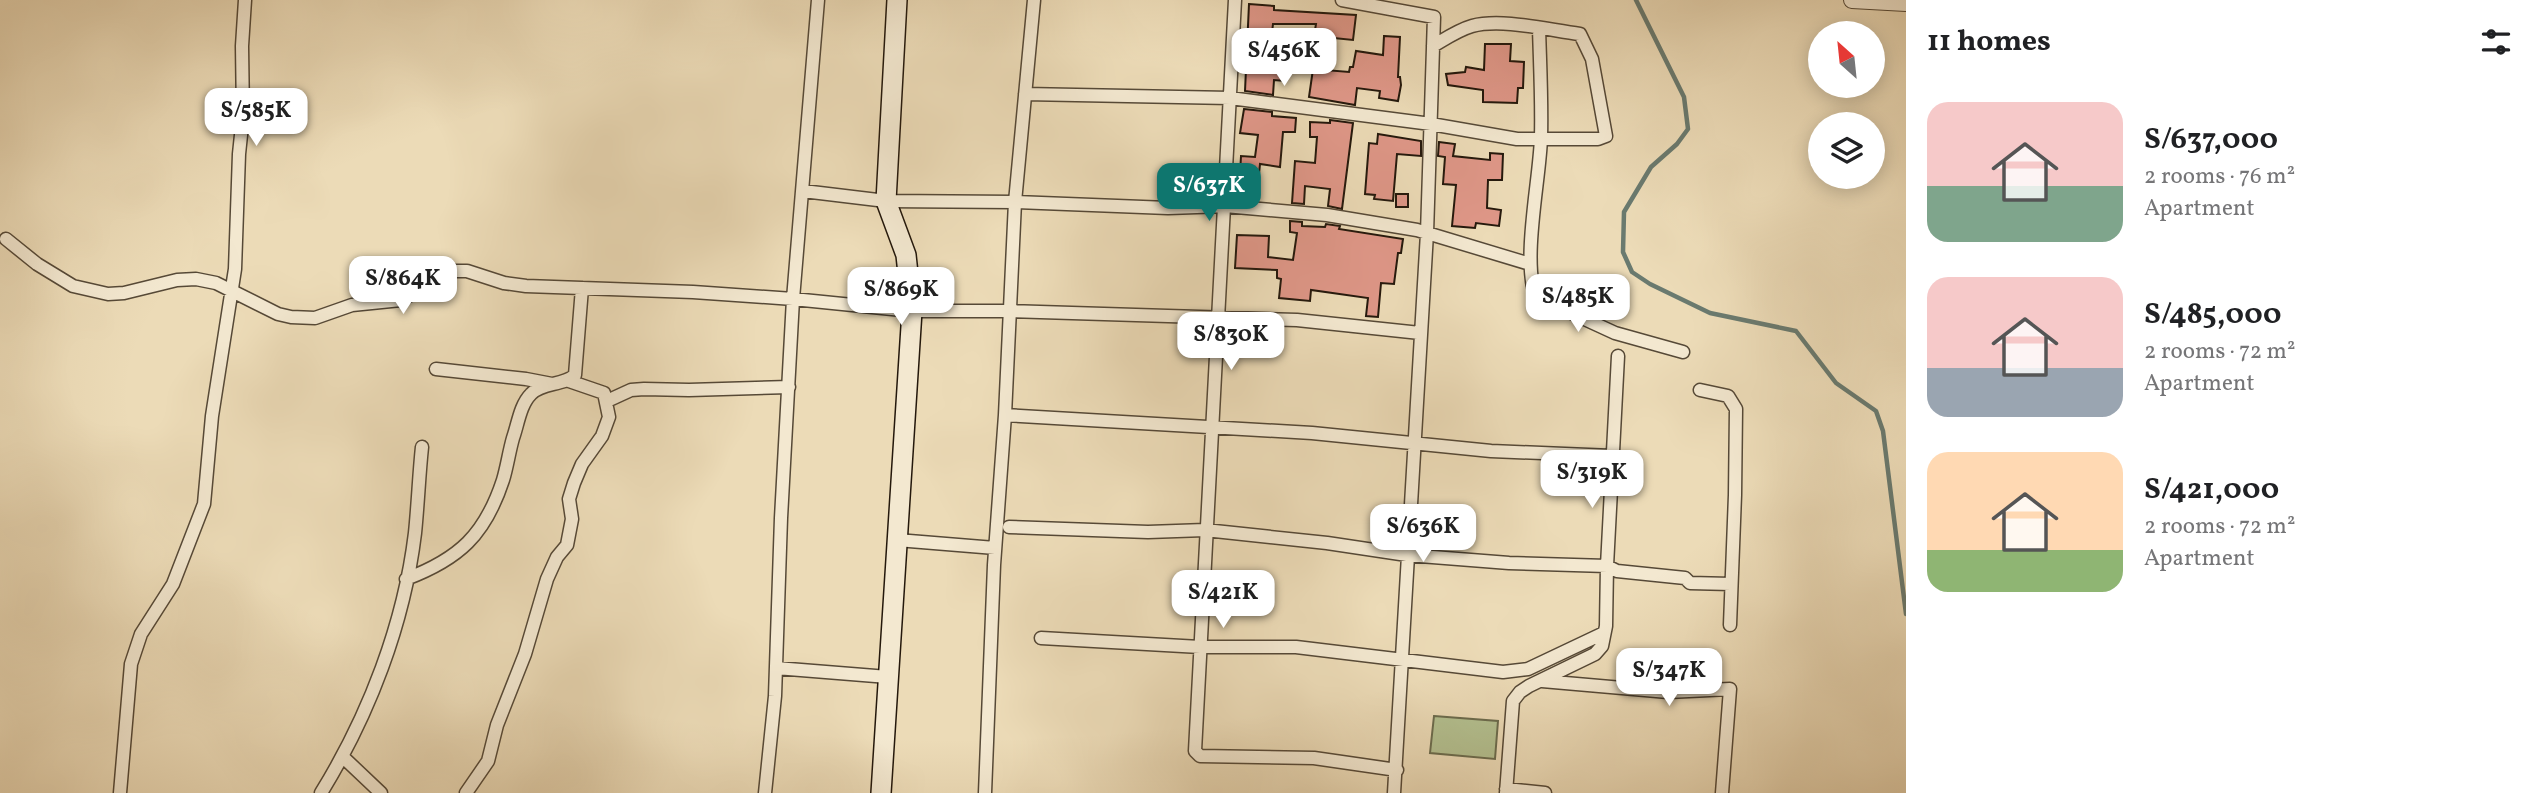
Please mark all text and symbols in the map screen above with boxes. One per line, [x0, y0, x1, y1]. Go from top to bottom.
north arrow [1808, 21, 1885, 98]
map controls [1808, 21, 1885, 189]
text: 11 homes [1927, 21, 2051, 63]
icon: filters [2477, 23, 2515, 61]
pin: S/456K [1227, 28, 1341, 88]
text: S/456K [1248, 35, 1320, 67]
pin: S/585K [199, 88, 313, 148]
text: S/585K [221, 95, 291, 127]
button: layers [1808, 112, 1885, 189]
text: S/637,000 [2144, 119, 2278, 161]
icon: home [1983, 130, 2067, 214]
text: 2 rooms · 76 m² [2144, 161, 2295, 193]
pin: S/637K [1152, 164, 1266, 223]
text: S/637K [1173, 170, 1245, 202]
text: Apartment [2144, 193, 2255, 225]
pin: S/864K [346, 256, 460, 316]
text: S/864K [365, 263, 441, 295]
pin: S/869K [844, 268, 958, 327]
text: S/869K [863, 274, 939, 306]
pin: S/485K [1521, 274, 1635, 334]
text: S/485K [1542, 281, 1614, 313]
text: S/485,000 [2144, 294, 2281, 336]
icon: home [1983, 305, 2067, 389]
pin: S/830K [1174, 312, 1288, 372]
text: S/830K [1193, 319, 1269, 351]
text: 2 rooms · 72 m² [2144, 336, 2295, 368]
text: Apartment [2144, 368, 2255, 400]
pin: S/319K [1535, 450, 1649, 510]
text: S/319K [1557, 457, 1627, 489]
text: S/421,000 [2144, 469, 2279, 511]
icon: home [1983, 480, 2067, 564]
pin: S/636K [1366, 504, 1480, 564]
text: S/636K [1386, 511, 1460, 543]
text: 2 rooms · 72 m² [2144, 511, 2295, 543]
text: Apartment [2144, 543, 2255, 575]
pin: S/421K [1166, 570, 1280, 630]
text: S/421K [1188, 577, 1258, 609]
pin: S/347K [1612, 648, 1726, 708]
text: S/347K [1632, 655, 1706, 687]

